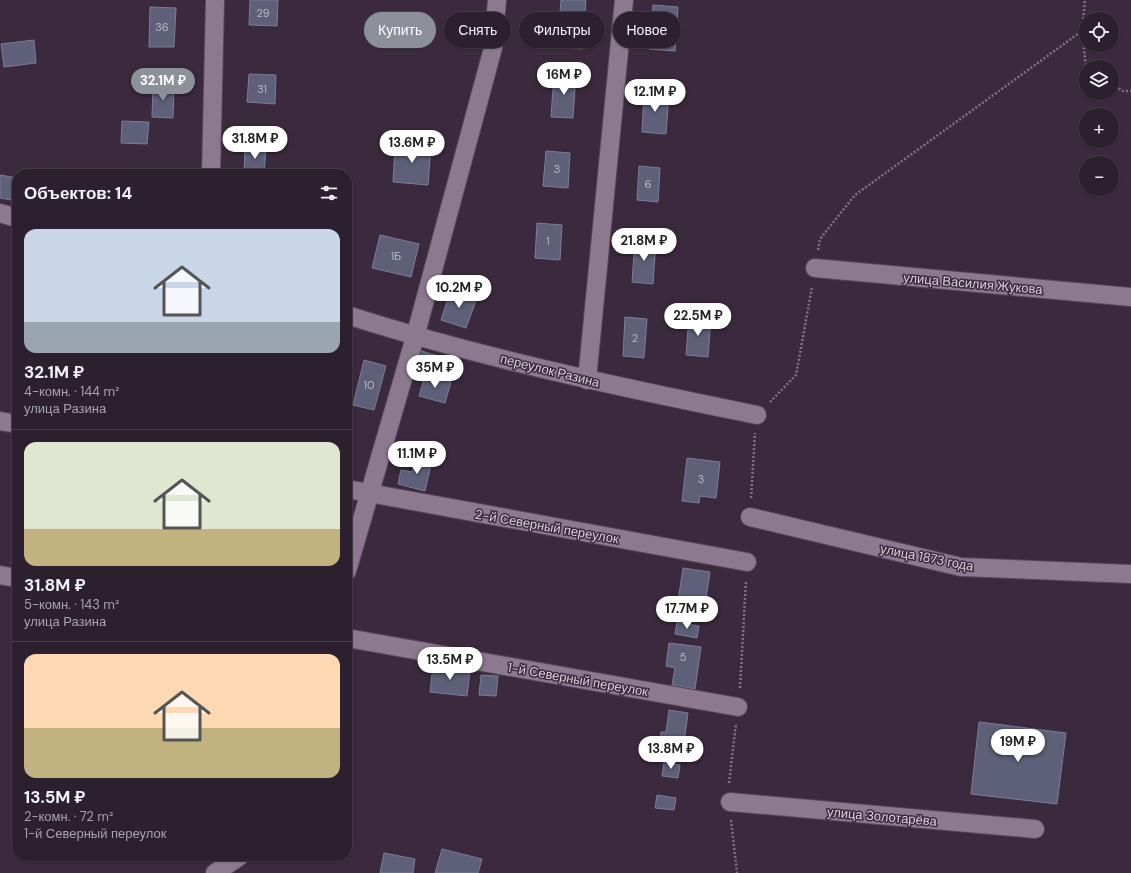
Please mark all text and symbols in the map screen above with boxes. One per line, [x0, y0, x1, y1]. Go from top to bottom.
house number: 29 [256, 6, 270, 20]
chip: Купить [364, 12, 436, 48]
chip: Снять [444, 12, 511, 48]
chip: Фильтры [519, 12, 605, 48]
chip: Новое [613, 12, 681, 48]
map controls [1079, 12, 1119, 196]
button: locate [1079, 12, 1119, 52]
house number: 36 [155, 20, 169, 34]
button: layers [1079, 60, 1119, 100]
pin: 16M ₽ [536, 62, 592, 96]
text: 16M ₽ [546, 66, 582, 83]
pin: 32.1M ₽ [126, 68, 200, 102]
text: 32.1M ₽ [140, 72, 186, 89]
pin: 12.1M ₽ [618, 79, 692, 113]
house number: 31 [257, 82, 267, 96]
text: 12.1M ₽ [634, 83, 676, 100]
button: + [1079, 108, 1119, 148]
pin: 31.8M ₽ [218, 126, 292, 160]
text: 31.8M ₽ [231, 130, 279, 147]
pin: 13.6M ₽ [375, 130, 449, 164]
text: 13.6M ₽ [389, 134, 435, 151]
button: − [1079, 156, 1119, 196]
house number: 3 [554, 162, 560, 176]
house number: 6 [645, 177, 652, 191]
text: Объектов: 14 [24, 182, 132, 204]
icon: filters [318, 182, 340, 204]
pin: 21.8M ₽ [607, 228, 681, 262]
text: 21.8M ₽ [621, 232, 667, 249]
house number: 1 [546, 234, 550, 248]
house number: 1Б [391, 249, 401, 263]
icon: home [146, 255, 218, 327]
street label: улица Василия Жукова [903, 269, 1044, 298]
pin: 10.2M ₽ [422, 275, 496, 309]
text: 10.2M ₽ [435, 279, 483, 296]
pin: 22.5M ₽ [661, 303, 735, 337]
text: 22.5M ₽ [673, 307, 723, 324]
house number: 2 [632, 331, 638, 345]
street label: переулок Разина [498, 350, 602, 391]
pin: 35M ₽ [407, 355, 463, 389]
text: 35M ₽ [415, 359, 455, 376]
text: 32.1M ₽ [24, 361, 84, 383]
house number: 10 [364, 378, 374, 392]
text: 4-комн. · 144 m² [24, 383, 119, 400]
text: улица Разина [24, 400, 106, 417]
pin: 11.1M ₽ [380, 441, 454, 475]
text: 11.1M ₽ [397, 445, 437, 462]
icon: home [146, 468, 218, 540]
house number: 3 [698, 472, 704, 486]
street label: 2-й Северный переулок [474, 505, 620, 548]
street label: улица 1873 года [879, 540, 976, 575]
text: 31.8M ₽ [24, 574, 86, 596]
text: 5-комн. · 143 m² [24, 596, 119, 613]
pin: 17.7M ₽ [650, 596, 724, 630]
text: 17.7M ₽ [665, 600, 709, 617]
text: улица Разина [24, 613, 106, 630]
pin: 13.5M ₽ [413, 647, 487, 681]
house number: 5 [680, 650, 687, 664]
text: 13.5M ₽ [426, 651, 474, 668]
street label: 1-й Северный переулок [506, 659, 650, 700]
icon: home [146, 680, 218, 752]
pin: 19M ₽ [990, 729, 1046, 763]
text: 19M ₽ [1000, 733, 1036, 750]
pin: 13.8M ₽ [634, 736, 708, 770]
text: 13.8M ₽ [647, 740, 695, 757]
text: 13.5M ₽ [24, 786, 85, 808]
street label: улица Золотарёва [826, 803, 938, 830]
text: 2-комн. · 72 m² [24, 808, 113, 825]
text: 1-й Северный переулок [24, 825, 166, 842]

